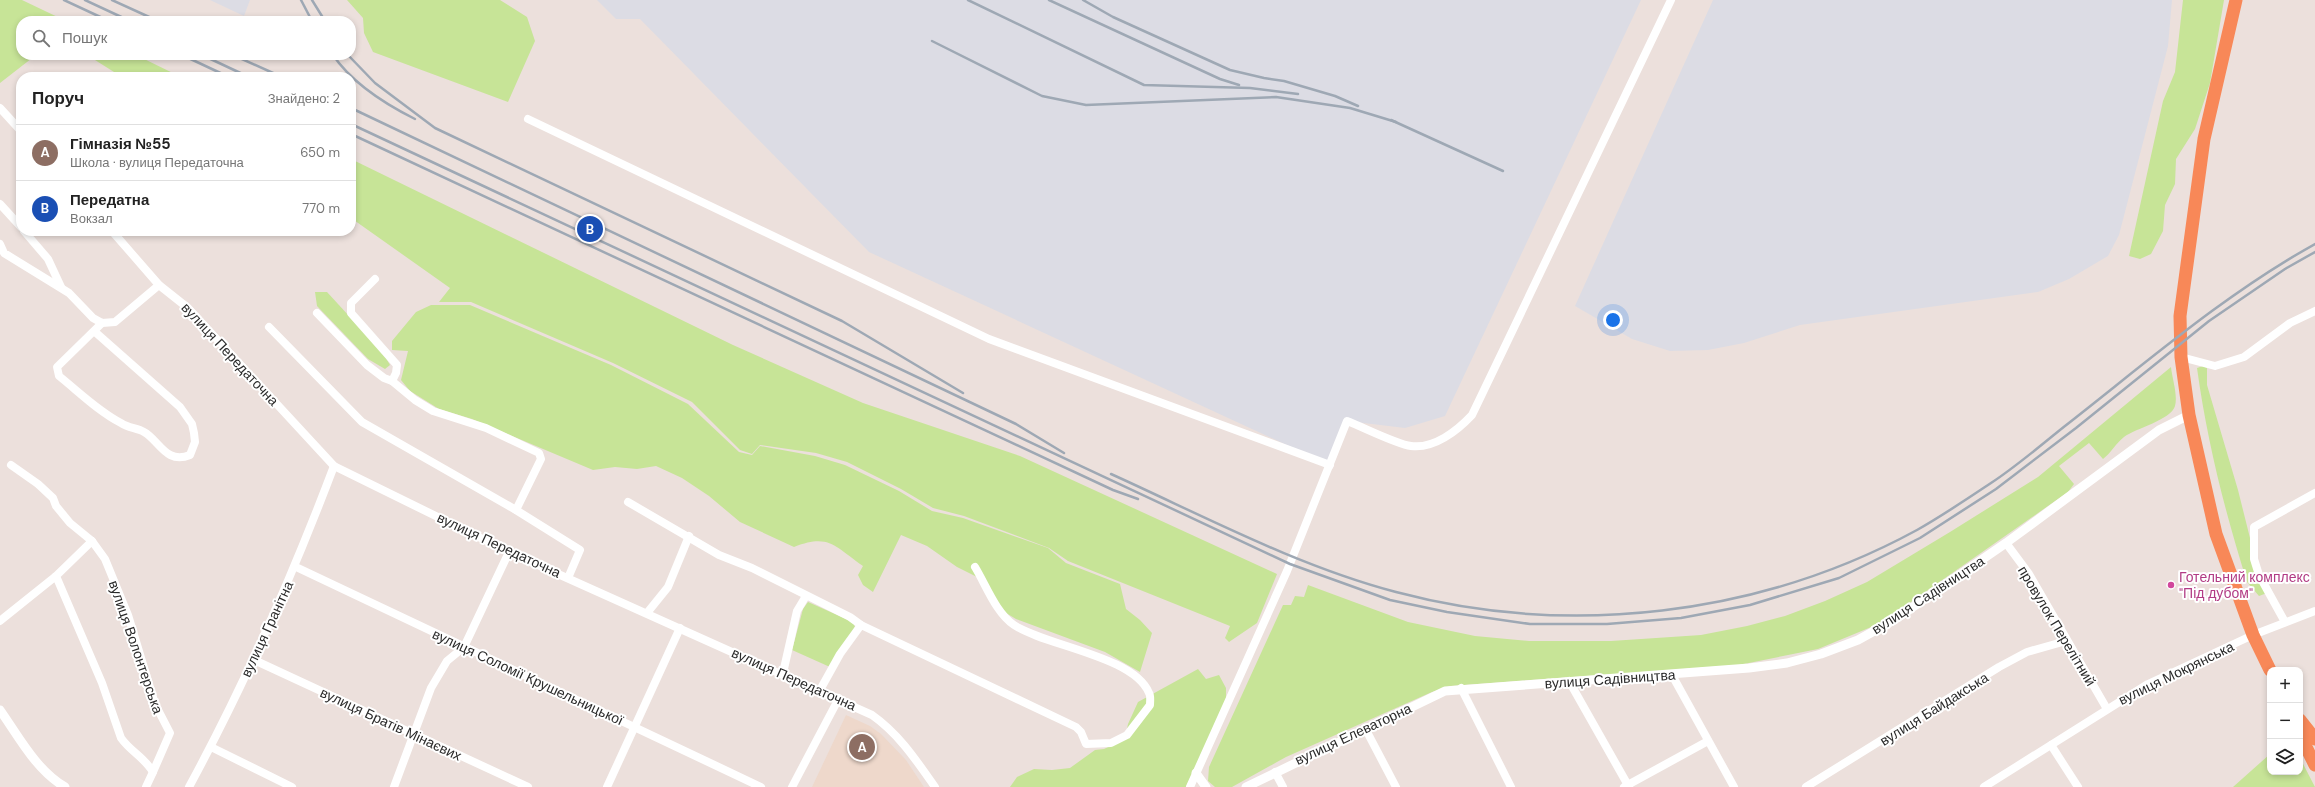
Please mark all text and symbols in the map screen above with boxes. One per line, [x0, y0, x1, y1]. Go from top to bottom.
search box [16, 16, 356, 60]
icon: search [30, 27, 52, 49]
text: Пошук [62, 28, 107, 48]
text: Поруч [32, 87, 84, 109]
text: Знайдено: 2 [268, 90, 340, 107]
text: Гімназія №55 [70, 134, 171, 154]
text: A [40, 144, 50, 161]
text: 650 m [300, 144, 340, 161]
text: Школа · вулиця Передаточна [70, 154, 244, 171]
text: Передатна [70, 190, 149, 210]
text: B [41, 200, 49, 217]
text: 770 m [302, 200, 340, 217]
text: Вокзал [70, 210, 113, 227]
pin: B [577, 214, 603, 244]
street label: вулиця Передаточна [178, 299, 283, 409]
your location [1603, 310, 1623, 330]
street label: вулиця Передаточна [434, 508, 564, 582]
street label: вулиця Садівництва [1868, 552, 1988, 638]
street label: провулок Перелітний [2014, 563, 2100, 689]
place label: Готельний комплекс "Під дубом" [2179, 568, 2310, 602]
street label: вулиця Волонтерська [105, 578, 167, 716]
street label: вулиця Гранітна [237, 578, 297, 680]
marker: Готельний комплекс "Під дубом" [2166, 580, 2176, 590]
street label: вулиця Соломії Крушельницької [430, 625, 627, 729]
street label: вулиця Мокрянська [2115, 637, 2237, 709]
street label: вулиця Передаточна [729, 643, 859, 715]
street label: вулиця Садівництва [1544, 665, 1676, 693]
map controls [2267, 667, 2303, 775]
button: + [2267, 667, 2303, 703]
street label: вулиця Байдакська [1876, 668, 1992, 750]
street label: вулиця Братів Мінаєвих [317, 683, 465, 765]
street label: вулиця Елеваторна [1292, 699, 1414, 769]
button: − [2267, 703, 2303, 739]
pin: A [849, 732, 875, 762]
button: layers [2267, 739, 2303, 775]

